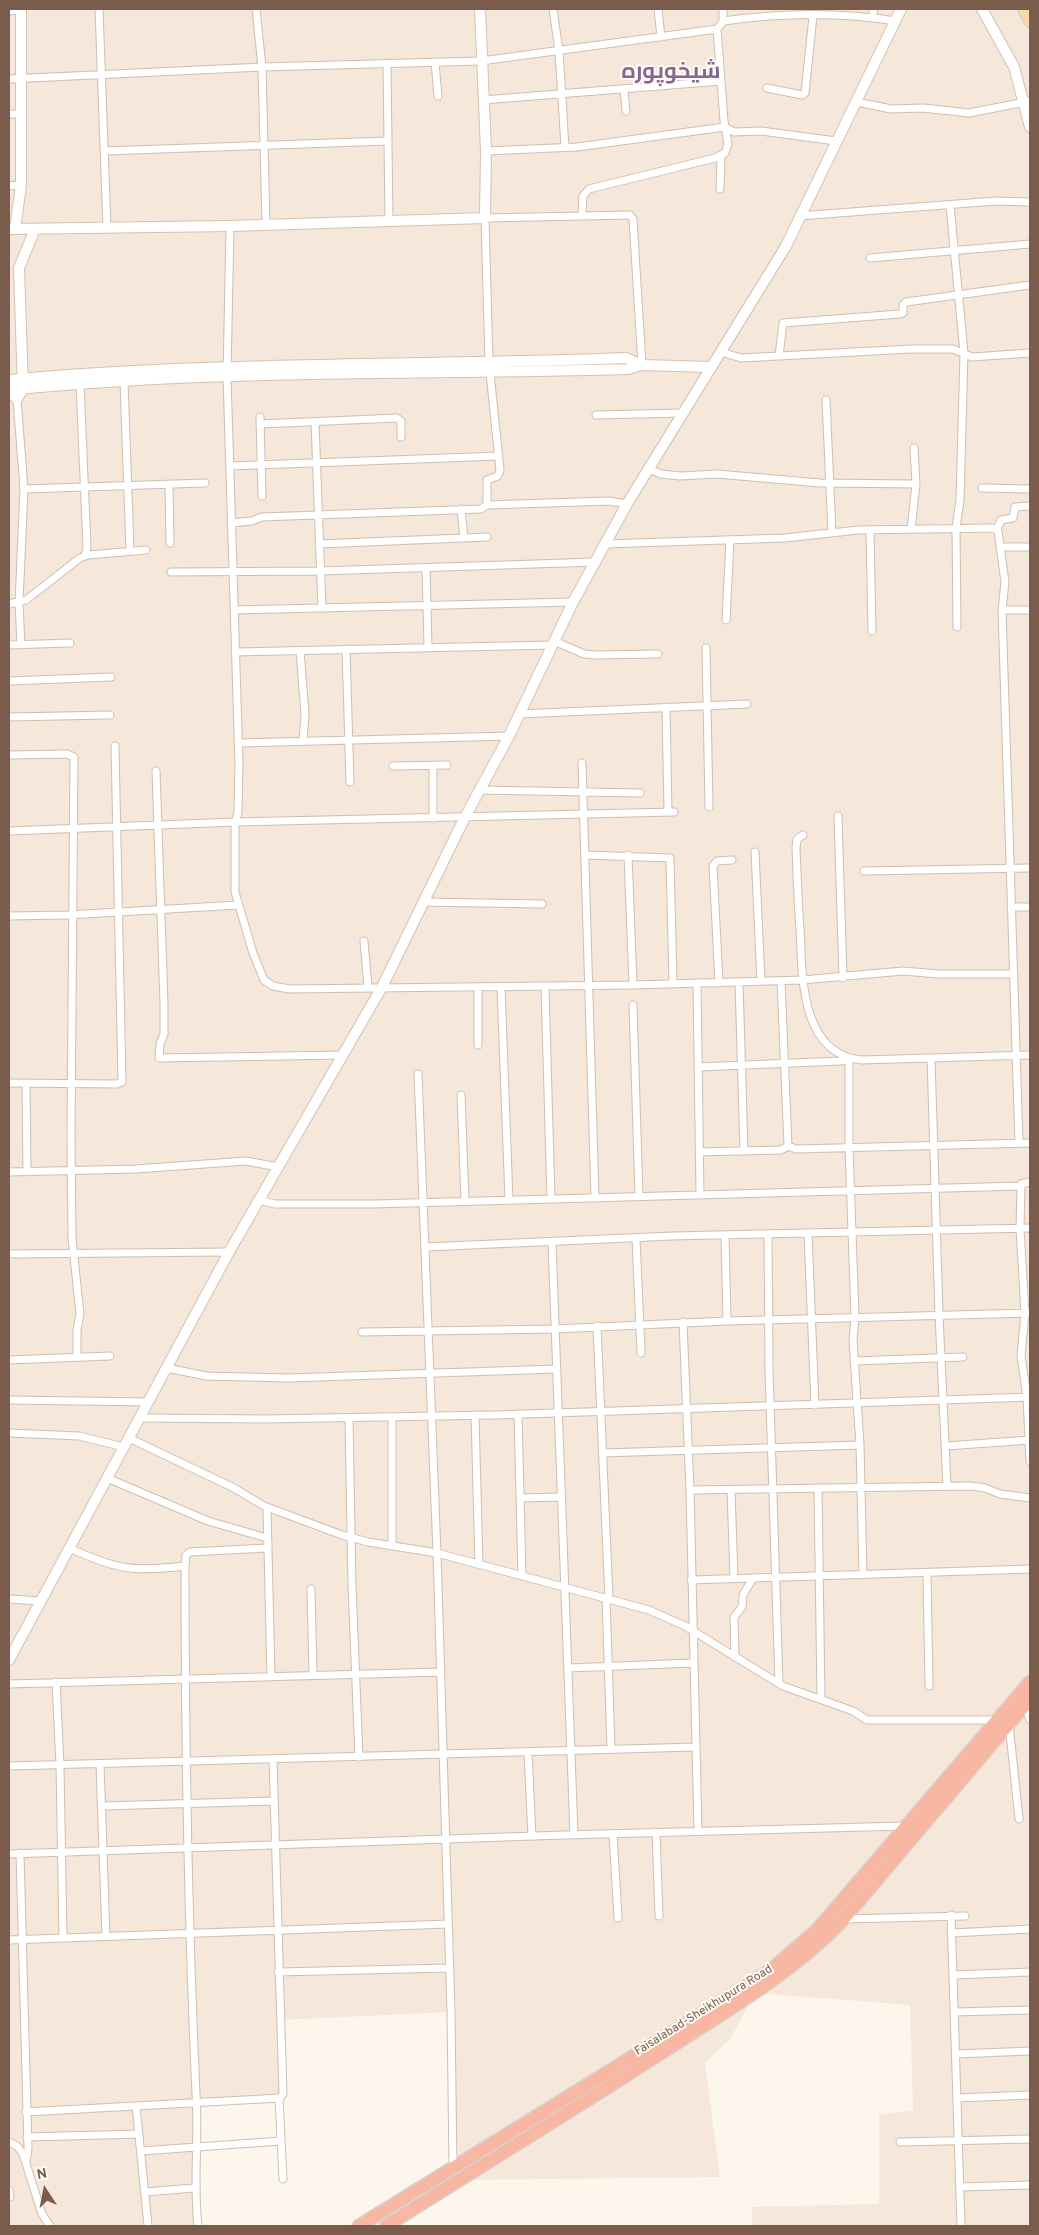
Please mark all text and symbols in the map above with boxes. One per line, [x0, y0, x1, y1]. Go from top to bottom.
district label: شیخوپورہ [621, 61, 721, 87]
street label: Faisalabad-Sheikhupura Road [632, 1963, 776, 2059]
north arrow [20, 2165, 70, 2215]
text: N [35, 2165, 49, 2184]

